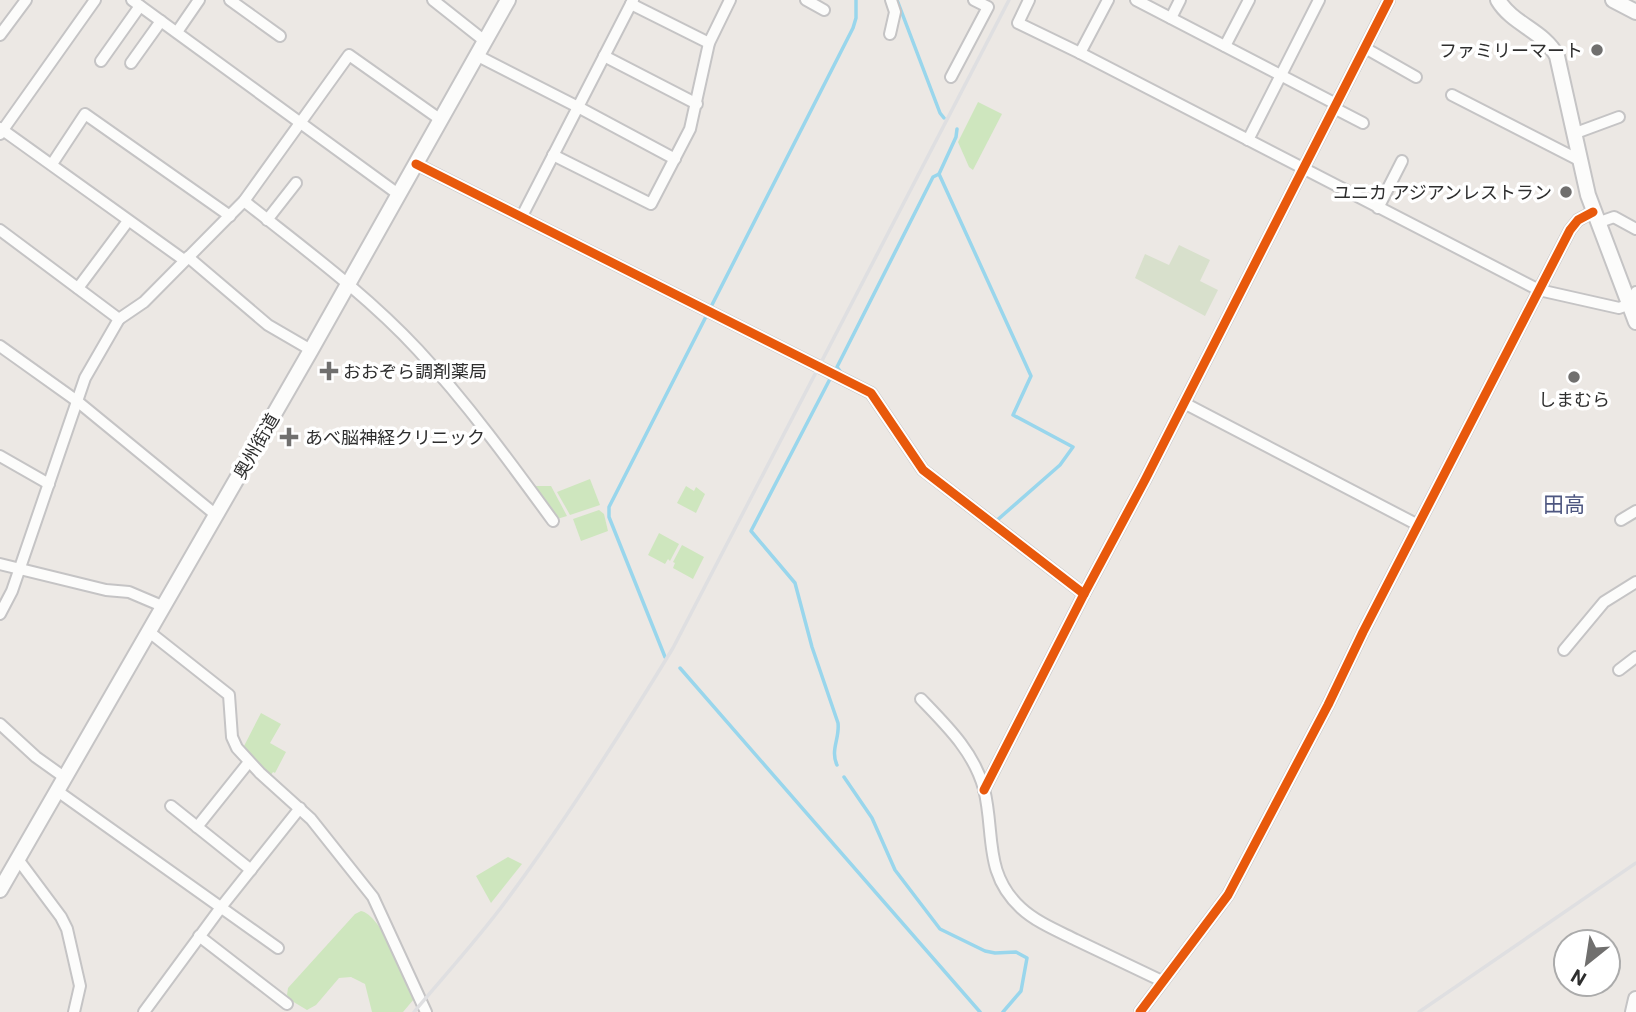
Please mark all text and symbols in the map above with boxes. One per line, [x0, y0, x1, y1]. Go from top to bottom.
place label: ファミリーマート [1439, 40, 1583, 61]
marker: ファミリーマート [1589, 42, 1605, 58]
place label: ユニカ アジアンレストラン [1333, 182, 1552, 203]
marker: ユニカ アジアンレストラン [1558, 184, 1574, 200]
place label: おおぞら調剤薬局 [343, 361, 487, 382]
marker: おおぞら調剤薬局 [321, 363, 337, 379]
marker: しまむら [1566, 369, 1582, 385]
place label: しまむら [1538, 389, 1610, 410]
street label: 奥州街道 [229, 410, 283, 482]
marker: あべ脳神経クリニック [279, 427, 299, 447]
place label: あべ脳神経クリニック [305, 427, 485, 448]
district label: 田高 [1543, 493, 1585, 517]
north arrow [1552, 928, 1622, 998]
text: N [1567, 964, 1590, 991]

